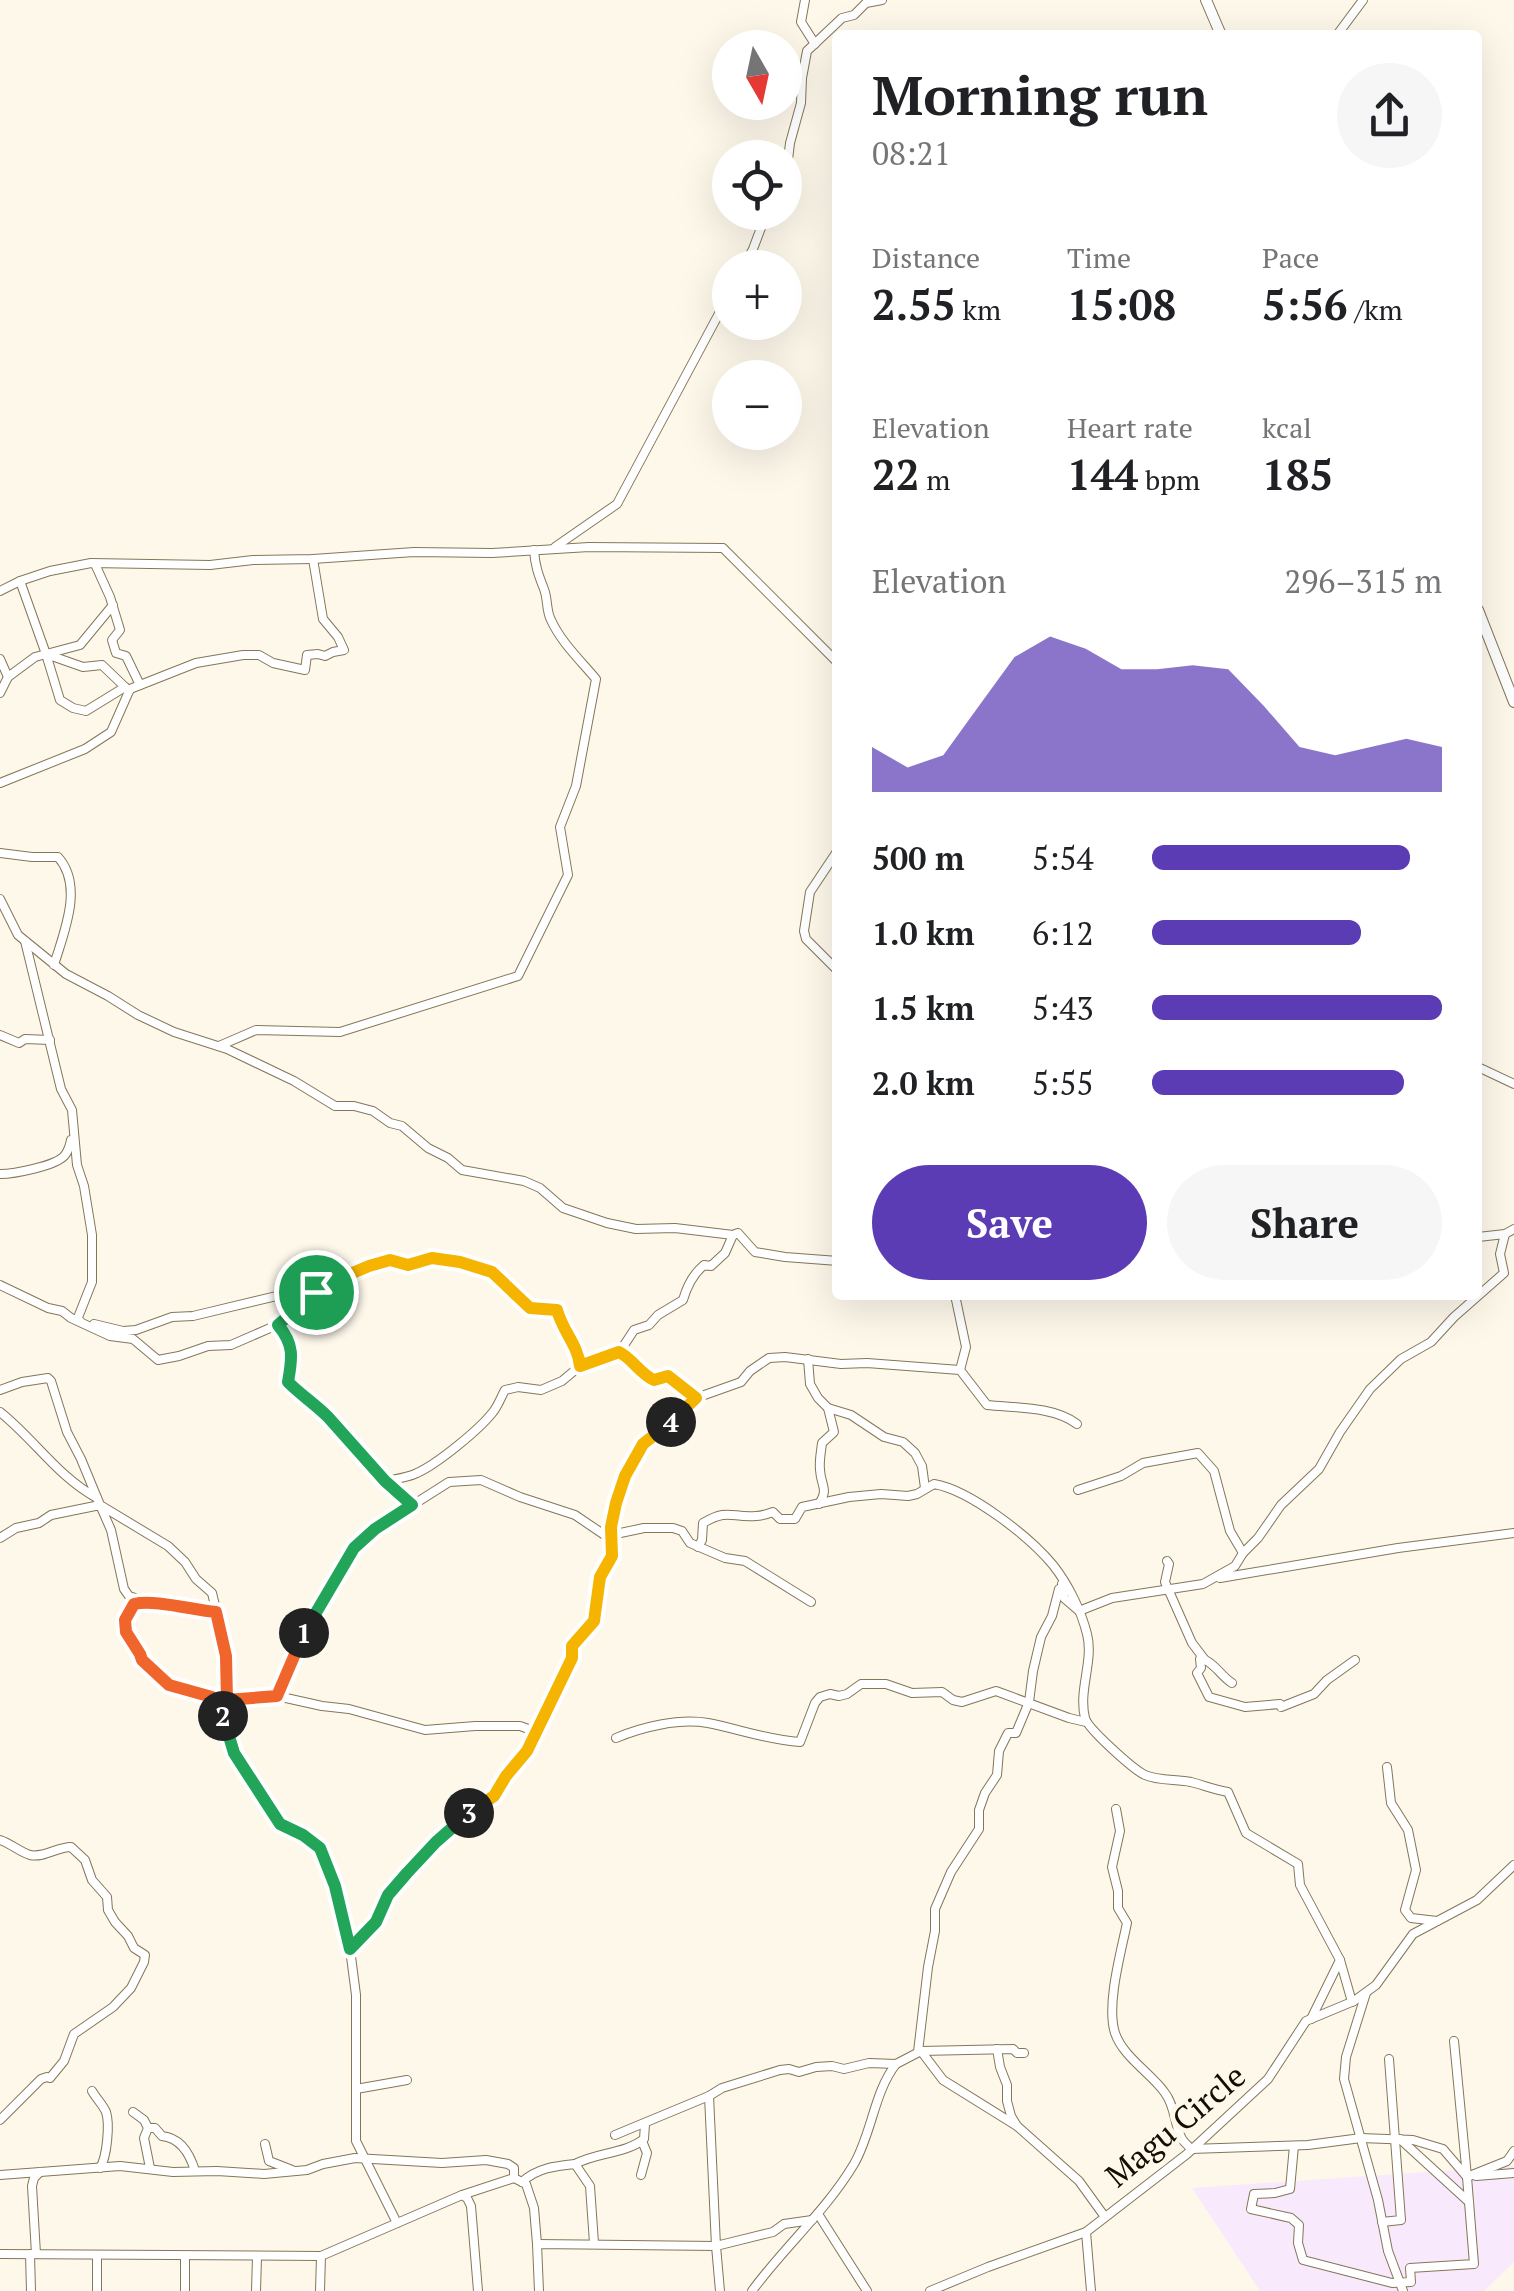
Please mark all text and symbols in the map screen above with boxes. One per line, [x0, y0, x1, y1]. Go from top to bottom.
north arrow [712, 30, 802, 120]
map controls [712, 30, 802, 450]
text: Morning run [872, 58, 1208, 131]
button: share [1337, 63, 1442, 168]
text: 08:21 [872, 132, 951, 174]
button: locate [712, 140, 802, 230]
text: Distance [872, 239, 980, 276]
text: Time [1067, 239, 1131, 276]
text: Pace [1262, 239, 1319, 276]
button: + [712, 250, 802, 340]
text: 2.55 [872, 276, 956, 332]
text: 15:08 [1067, 276, 1176, 332]
text: 5:56 [1262, 276, 1348, 332]
text: km [956, 291, 1001, 328]
text: /km [1348, 291, 1403, 328]
button: − [712, 360, 802, 450]
text: Elevation [872, 409, 990, 446]
text: Heart rate [1067, 409, 1193, 446]
text: kcal [1262, 409, 1312, 446]
text: 22 [872, 446, 919, 502]
text: 144 [1067, 446, 1138, 502]
text: 185 [1262, 446, 1333, 502]
text: m [919, 461, 950, 498]
text: bpm [1138, 461, 1200, 498]
text: Elevation [872, 560, 1006, 602]
text: 296–315 m [1284, 560, 1442, 602]
text: 500 m [872, 837, 964, 879]
text: 5:54 [1032, 837, 1094, 879]
text: 1.0 km [872, 912, 975, 954]
text: 6:12 [1032, 912, 1094, 954]
text: 1.5 km [872, 987, 975, 1029]
text: 5:43 [1032, 987, 1094, 1029]
text: 2.0 km [872, 1062, 975, 1104]
text: 5:55 [1032, 1062, 1094, 1104]
button: Save [872, 1165, 1147, 1280]
button: Share [1167, 1165, 1442, 1280]
pin [274, 1250, 359, 1335]
icon: arrive [289, 1265, 344, 1320]
pin: 4 [646, 1397, 696, 1447]
text: 4 [663, 1403, 679, 1440]
pin: 1 [279, 1608, 329, 1658]
text: 1 [296, 1614, 312, 1651]
pin: 2 [198, 1691, 248, 1741]
text: 2 [215, 1697, 231, 1734]
pin: 3 [444, 1788, 494, 1838]
text: 3 [461, 1794, 477, 1831]
street label: Magu Circle [1096, 2054, 1254, 2196]

